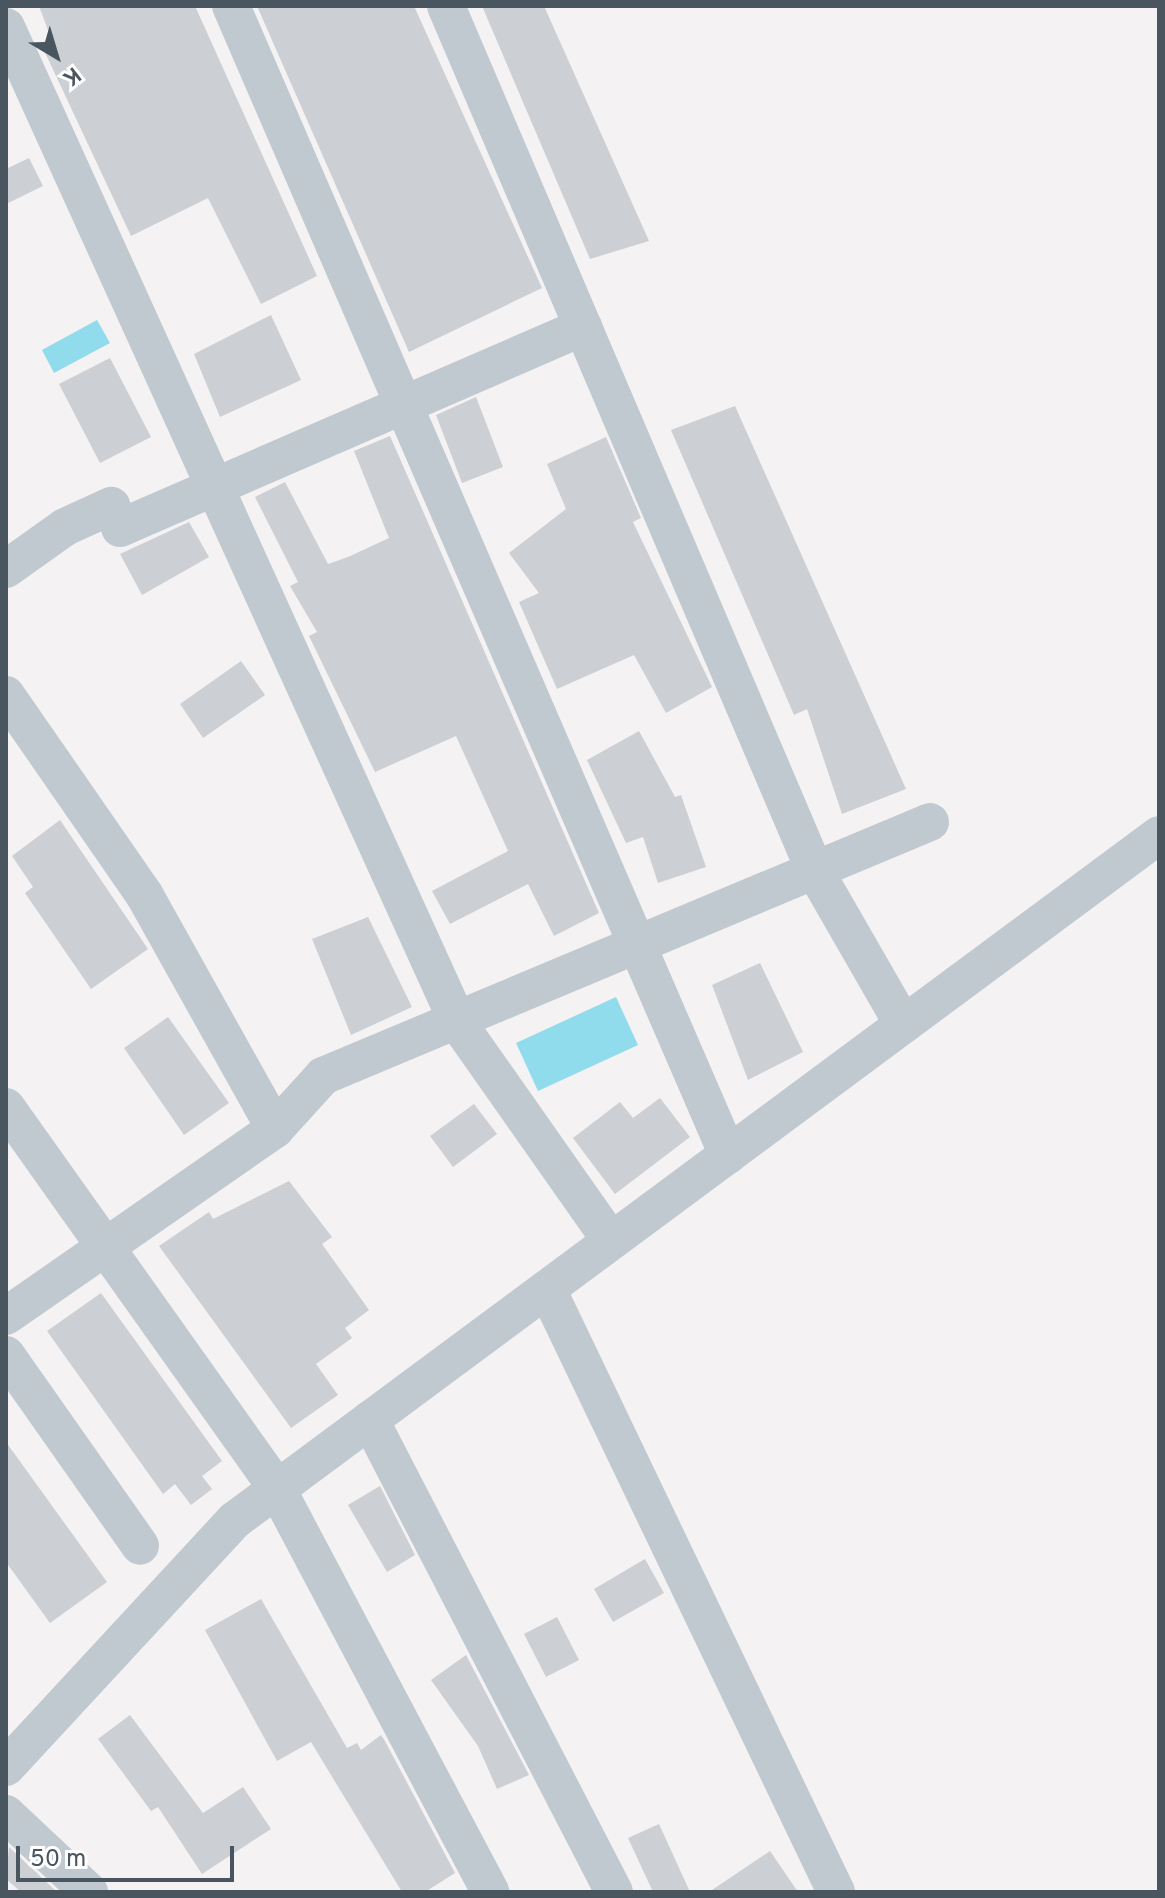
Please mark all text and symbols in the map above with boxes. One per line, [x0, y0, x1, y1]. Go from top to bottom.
north arrow [16, 16, 96, 96]
text: K [57, 60, 86, 91]
scale bar [20, 1830, 238, 1880]
text: 50 m [30, 1845, 86, 1875]

